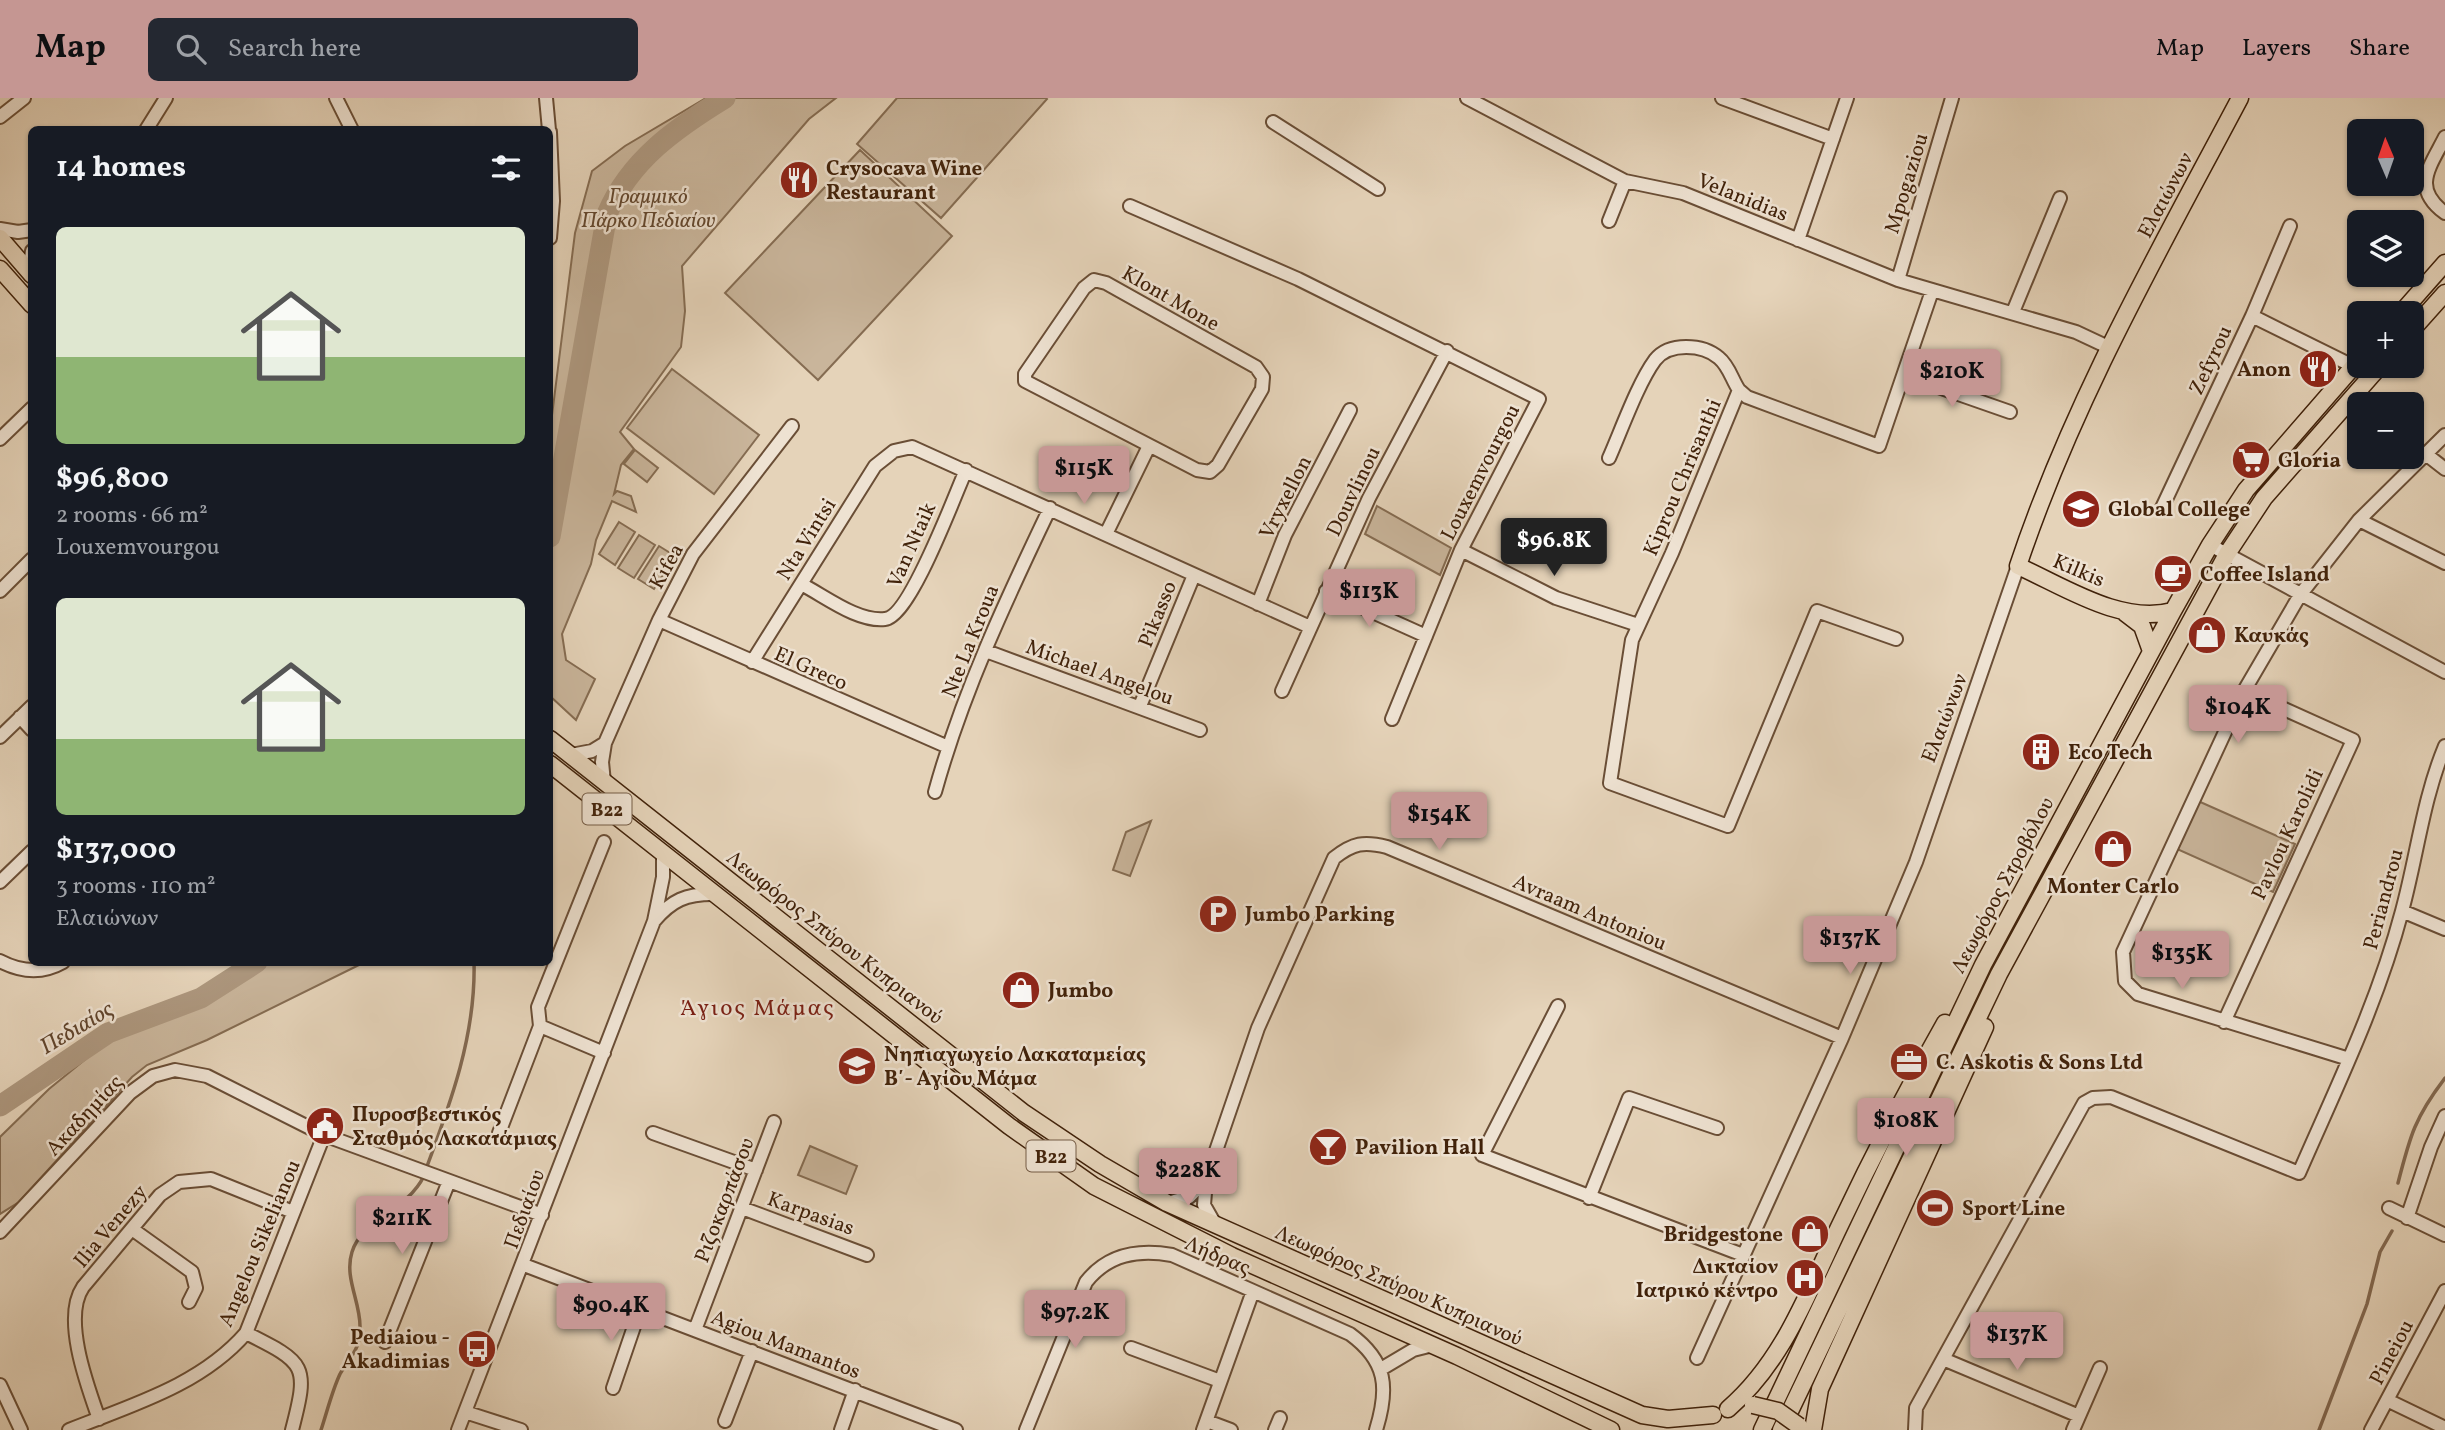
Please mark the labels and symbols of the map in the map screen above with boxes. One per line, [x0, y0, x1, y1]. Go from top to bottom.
north arrow [2347, 119, 2424, 196]
street label: Mpogaziou [1878, 130, 1936, 237]
street label: Ελαιώνων [2132, 148, 2201, 244]
place label: Crysocava Wine Restaurant [826, 155, 982, 208]
restaurant icon: Crysocava Wine Restaurant [778, 159, 820, 201]
street label: Velanidias [1693, 167, 1792, 230]
park label: Γραμμικό Πάρκο Πεδιαίου [581, 183, 715, 236]
street label: Klont Mone [1116, 260, 1225, 339]
street label: Zefyrou [2183, 321, 2240, 400]
restaurant icon: Anon [2297, 348, 2339, 390]
pin: $210K [1903, 350, 2001, 409]
place label: Anon [2237, 356, 2291, 385]
street label: Kiprou Chrisanthi [1637, 395, 1730, 561]
street label: Louxemvourgou [1434, 400, 1528, 546]
supermarket icon: Gloria [2230, 439, 2272, 481]
street label: Douvlinou [1320, 442, 1389, 542]
pin: $115K [1035, 446, 1133, 506]
place label: Gloria [2278, 447, 2341, 476]
street label: Vryxellon [1253, 451, 1320, 544]
school or university icon: Global College [2060, 488, 2102, 530]
street label: Nta Vintsi [771, 493, 844, 586]
place label: Global College [2108, 496, 2250, 525]
street label: Van Ntaik [881, 498, 944, 593]
pin: $96.8K [1497, 518, 1611, 578]
street label: Kifea [643, 539, 692, 595]
street label: Kilkis [2048, 548, 2109, 595]
cafe icon: Coffee Island [2152, 553, 2194, 595]
place label: Coffee Island [2200, 561, 2330, 590]
pin: $113K [1320, 570, 1418, 629]
street label: Pikasso [1132, 577, 1185, 652]
street label: Nte La Kroua [936, 581, 1007, 703]
shop icon: Καυκάς [2186, 614, 2228, 656]
place label: Καυκάς [2234, 622, 2309, 651]
street label: Michael Angelou [1021, 633, 1177, 714]
street label: El Greco [769, 640, 852, 698]
street label: Ελαιώνων [1915, 670, 1976, 767]
pin: $104K [2189, 686, 2287, 745]
building icon: Eco Tech [2020, 731, 2062, 773]
place label: Eco Tech [2068, 739, 2153, 768]
street label: Pavlou Karolidi [2245, 764, 2331, 905]
pin: $154K [1390, 792, 1488, 852]
street label: Λεωφόρος Στροβόλου [1945, 792, 2062, 979]
road number: B22 [582, 794, 632, 824]
shop icon: Monter Carlo [2092, 828, 2134, 870]
street label: Λεωφόρος Σπύρου Κυπριανού [720, 844, 949, 1032]
street label: Periandrou [2357, 846, 2412, 953]
street label: Avraam Antoniou [1508, 868, 1671, 959]
place label: Monter Carlo [2047, 873, 2179, 902]
parking icon: Jumbo Parking [1197, 893, 1239, 935]
place label: Jumbo Parking [1244, 901, 1395, 930]
pin: $137K [1801, 916, 1899, 976]
pin: $135K [2133, 932, 2231, 991]
shop icon: Jumbo [1000, 969, 1042, 1011]
place label: Jumbo [1047, 977, 1113, 1006]
district label: Άγιος Μάμας [680, 993, 836, 1025]
water label: Πεδιαίος [34, 994, 121, 1063]
place label: Νηπιαγωγείο Λακαταμείας Β΄- Αγίου Μάμα [884, 1041, 1146, 1094]
office icon: C. Askotis & Sons Ltd [1888, 1041, 1930, 1083]
school or university icon: Νηπιαγωγείο Λακαταμείας Β΄- Αγίου Μάμα [836, 1045, 878, 1087]
place label: C. Askotis & Sons Ltd [1936, 1049, 2143, 1078]
street label: Ακαδημίας [40, 1069, 130, 1163]
pin: $108K [1857, 1098, 1955, 1158]
place label: Πυροσβεστικός Σταθμός Λακατάμιας [352, 1101, 557, 1154]
public building icon: Πυροσβεστικός Σταθμός Λακατάμιας [304, 1105, 346, 1147]
bar icon: Pavilion Hall [1307, 1126, 1349, 1168]
street label: Ριζοκαρπάσου [688, 1134, 763, 1267]
place label: Pavilion Hall [1355, 1134, 1485, 1163]
road number: B22 [1026, 1140, 1076, 1172]
pin: $228K [1139, 1148, 1237, 1208]
street label: Angelou Sikelianou [212, 1155, 309, 1332]
street label: Πεδιαίου [498, 1166, 553, 1253]
street label: Ilia Venezy [68, 1179, 155, 1275]
street label: Karpasias [763, 1185, 858, 1244]
sports icon: Sport Line [1914, 1187, 1956, 1229]
place label: Sport Line [1962, 1195, 2065, 1224]
pin: $211K [353, 1196, 451, 1256]
shop icon: Bridgestone [1789, 1213, 1831, 1255]
street label: Λεωφόρος Σπύρου Κυπριανού [1270, 1219, 1527, 1354]
place label: Bridgestone [1663, 1221, 1783, 1250]
street label: Λήδρας [1180, 1230, 1255, 1283]
place label: Δικταίον Ιατρικό κέντρο [1636, 1253, 1778, 1306]
hospital icon: Δικταίον Ιατρικό κέντρο [1784, 1257, 1826, 1299]
pin: $90.4K [554, 1284, 668, 1343]
pin: $97.2K [1018, 1290, 1132, 1350]
street label: Agiou Mamantos [707, 1304, 864, 1387]
pin: $137K [1968, 1312, 2066, 1372]
street label: Pineiou [2363, 1315, 2422, 1391]
place label: Pediaiou - Akadimias [342, 1324, 450, 1377]
bus stop icon: Pediaiou - Akadimias [456, 1328, 498, 1370]

